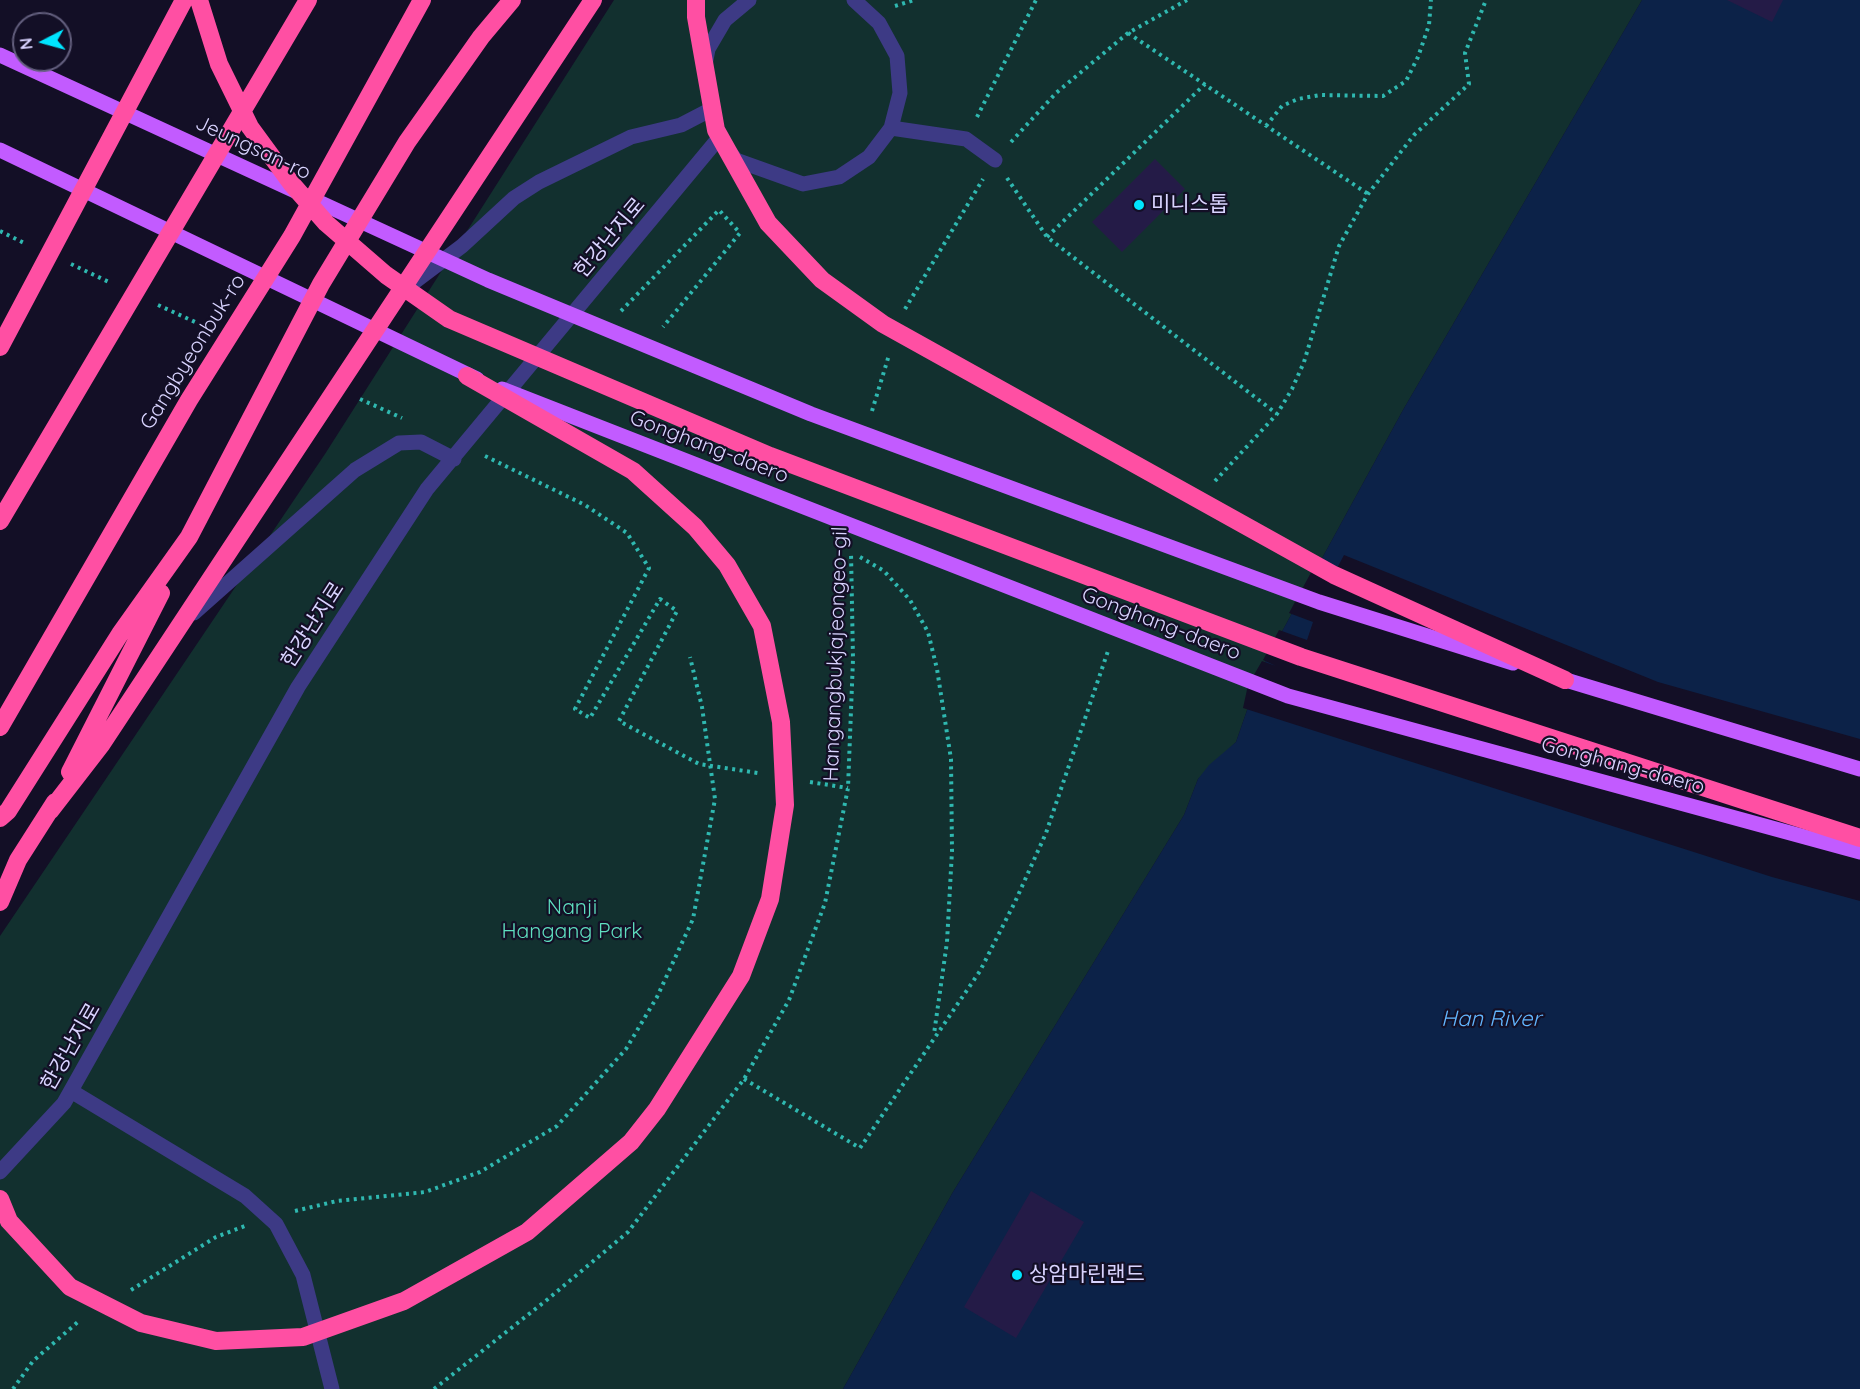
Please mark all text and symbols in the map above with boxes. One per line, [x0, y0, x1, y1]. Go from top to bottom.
north arrow [12, 12, 72, 72]
text: N [16, 37, 37, 51]
street label: Jeungsan-ro [191, 110, 315, 186]
place label: 미니스톱 [1151, 192, 1228, 218]
street label: 한강난지로 [569, 193, 651, 283]
marker: 미니스톱 [1132, 198, 1146, 212]
street label: Gangbyeonbuk-ro [135, 270, 251, 434]
street label: Gonghang-daero [626, 405, 792, 489]
street label: Hangangbukjajeongeo-gil [819, 526, 853, 782]
street label: 한강난지로 [276, 578, 350, 672]
street label: Gonghang-daero [1078, 582, 1244, 666]
street label: Gonghang-daero [1538, 732, 1708, 800]
park label: Nanji Hangang Park [501, 895, 643, 945]
street label: 한강난지로 [36, 999, 106, 1095]
water label: Han River [1441, 1006, 1541, 1032]
place label: 상암마린랜드 [1029, 1262, 1145, 1288]
marker: 상암마린랜드 [1010, 1268, 1024, 1282]

